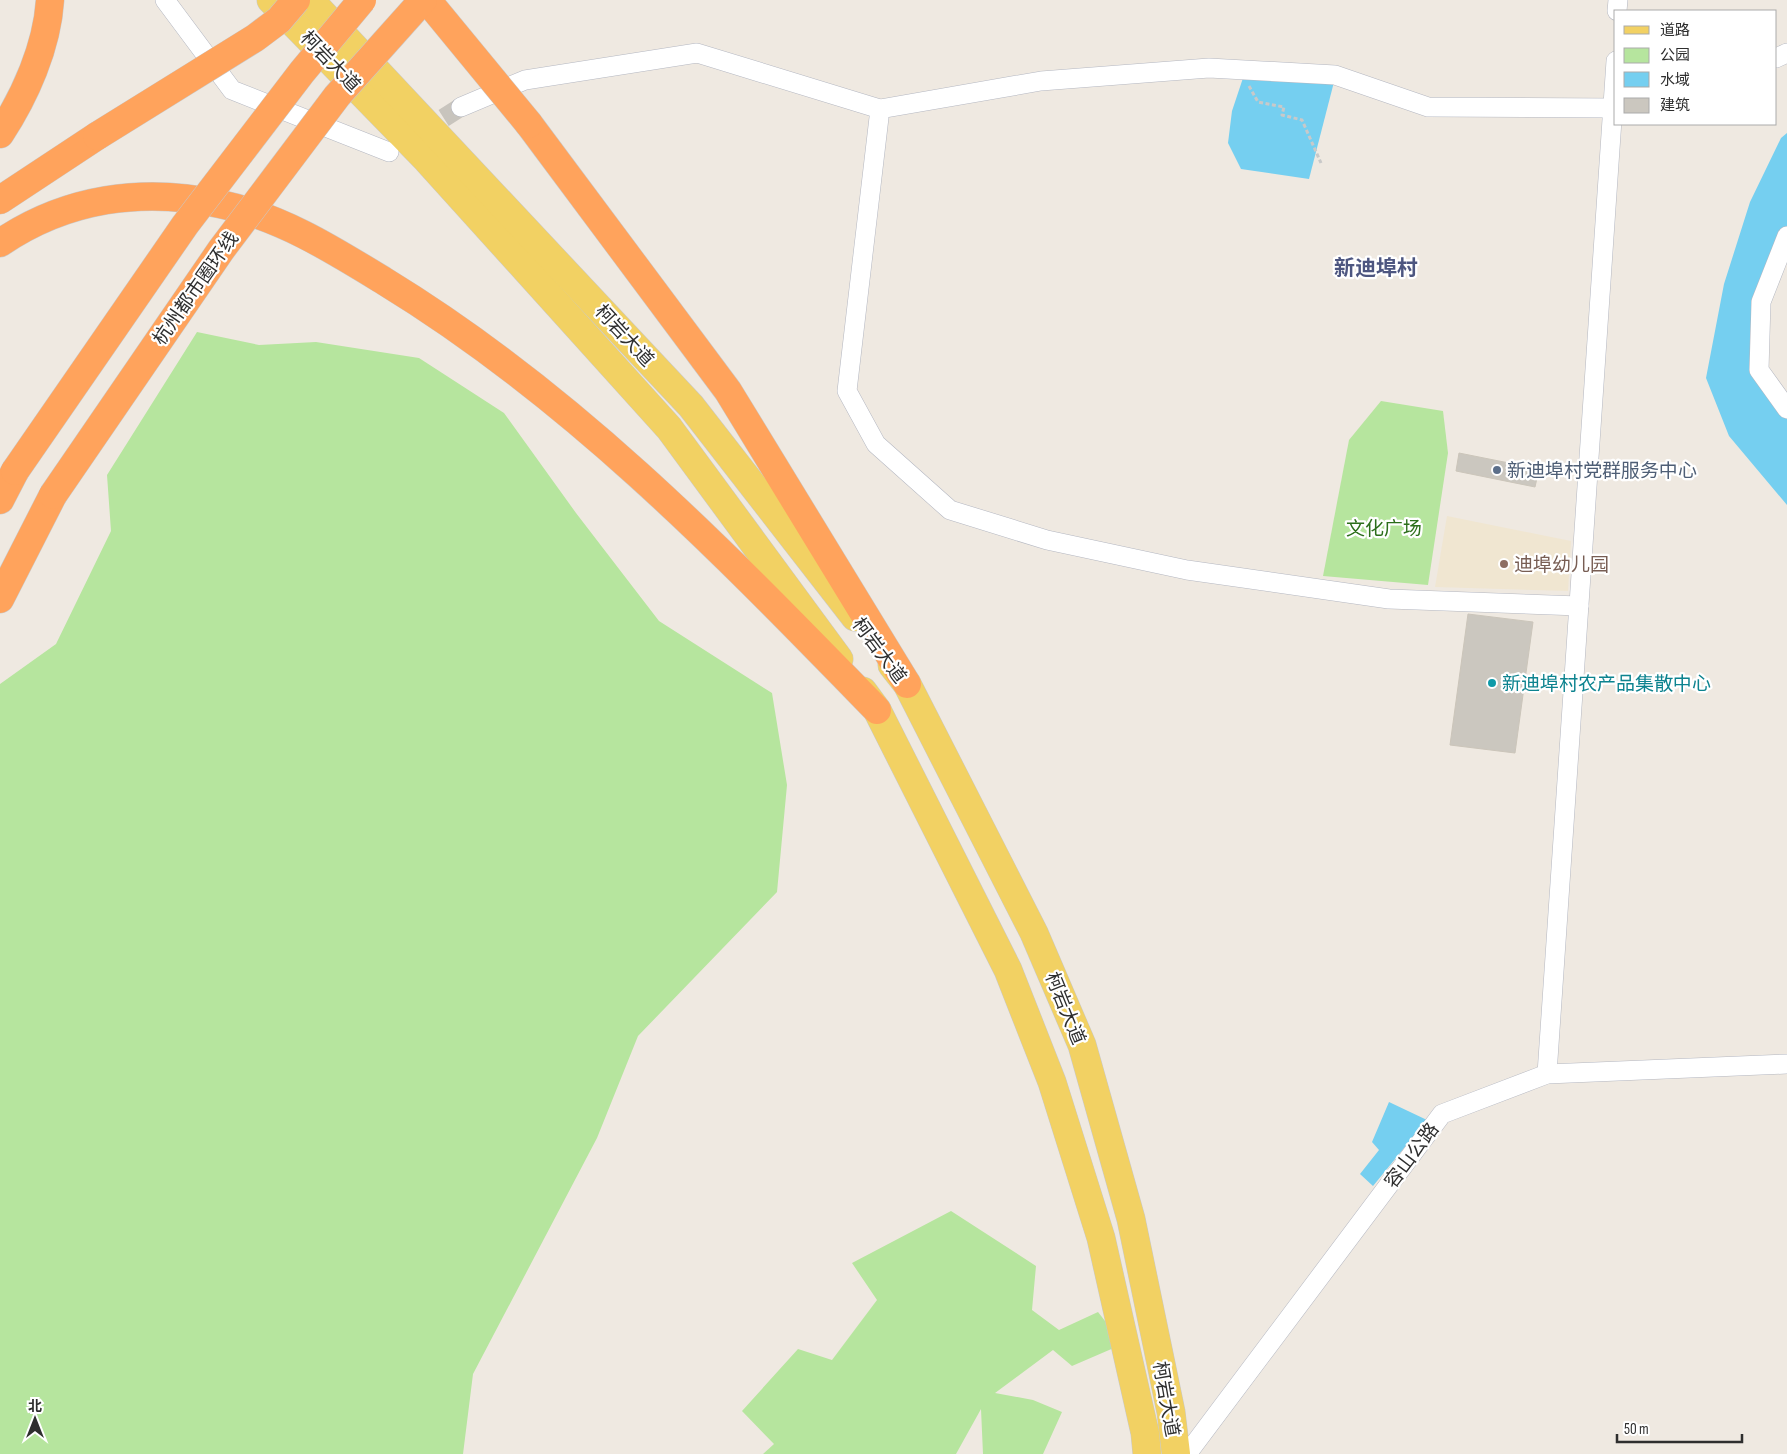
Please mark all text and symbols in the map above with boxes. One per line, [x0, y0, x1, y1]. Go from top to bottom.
legend [1614, 10, 1777, 125]
text: 道路 [1660, 21, 1690, 40]
street label: 柯岩大道 [295, 27, 365, 97]
text: 公园 [1660, 46, 1690, 65]
text: 水域 [1660, 71, 1690, 90]
text: 建筑 [1660, 96, 1690, 115]
street label: 杭州都市圈环线 [149, 228, 244, 350]
district label: 新迪埠村 [1334, 256, 1418, 281]
street label: 柯岩大道 [590, 300, 658, 372]
place label: 新迪埠村党群服务中心 [1507, 460, 1697, 483]
marker: 新迪埠村党群服务中心 [1491, 464, 1503, 476]
park label: 文化广场 [1346, 518, 1422, 541]
place label: 迪埠幼儿园 [1514, 554, 1609, 577]
marker: 迪埠幼儿园 [1498, 558, 1510, 570]
street label: 柯岩大道 [847, 614, 911, 688]
place label: 新迪埠村农产品集散中心 [1502, 673, 1711, 696]
marker: 新迪埠村农产品集散中心 [1486, 677, 1498, 689]
street label: 柯岩大道 [1040, 969, 1090, 1048]
street label: 容山公路 [1380, 1119, 1444, 1193]
street label: 柯岩大道 [1148, 1360, 1183, 1439]
north arrow [10, 1394, 60, 1444]
text: 北 [28, 1398, 42, 1415]
scale bar [1617, 1412, 1742, 1444]
text: 50 m [1624, 1420, 1649, 1439]

